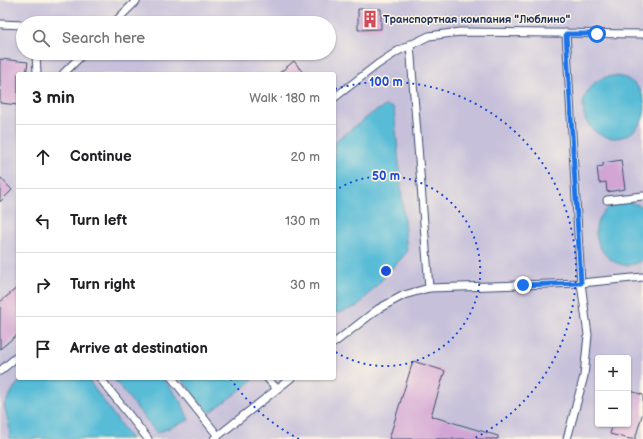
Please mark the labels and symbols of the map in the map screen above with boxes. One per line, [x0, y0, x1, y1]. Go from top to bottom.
building icon: Транспортная компания "Люблино" [360, 9, 380, 29]
place label: Транспортная компания "Люблино" [383, 13, 570, 26]
route start [588, 25, 606, 43]
text: 100 m [369, 75, 403, 90]
text: 50 m [372, 169, 400, 184]
centre of rings [379, 264, 393, 278]
route end [514, 276, 532, 294]

